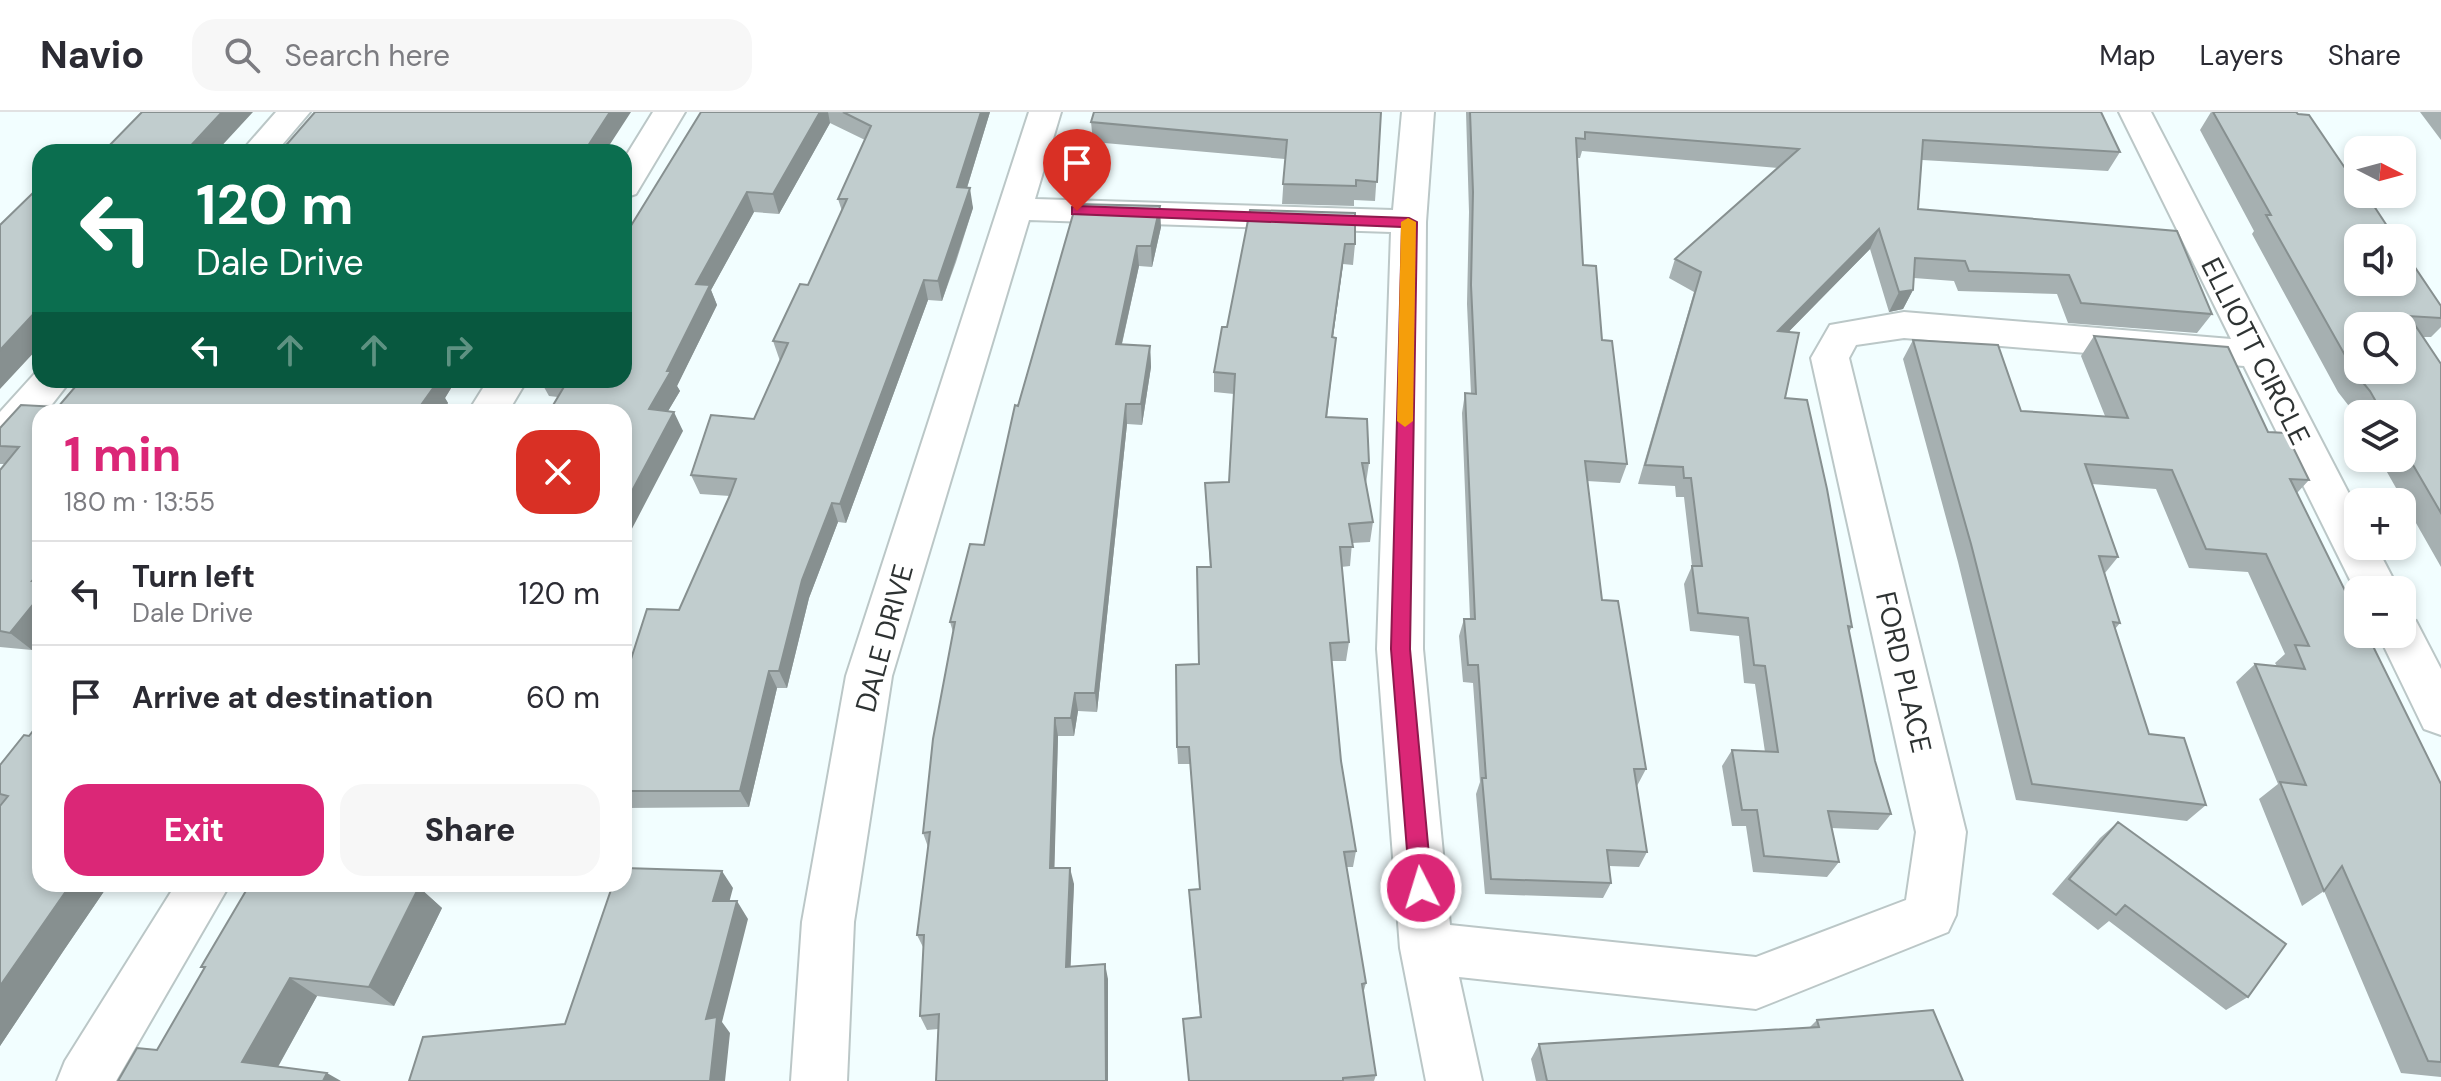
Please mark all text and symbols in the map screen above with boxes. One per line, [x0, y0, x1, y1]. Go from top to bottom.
search box [192, 19, 752, 91]
text: Navio [40, 30, 144, 80]
icon: search [220, 33, 264, 77]
text: Search here [284, 36, 450, 75]
text: Map [2099, 37, 2156, 74]
text: Layers [2200, 37, 2284, 74]
text: Share [2328, 37, 2401, 74]
pin [1043, 129, 1111, 211]
north arrow [2344, 136, 2416, 208]
map controls [2344, 136, 2416, 648]
icon: arrive [1055, 141, 1099, 185]
text: 120 m [196, 168, 354, 241]
icon: left [64, 176, 168, 280]
button: sound [2344, 224, 2416, 296]
text: Dale Drive [196, 239, 364, 286]
street label: ELLIOTT CIRCLE [2192, 251, 2319, 451]
button: search [2344, 312, 2416, 384]
icon: left [184, 328, 228, 372]
icon: ahead [268, 328, 312, 372]
icon: ahead [352, 328, 396, 372]
icon: right [436, 328, 480, 372]
button: layers [2344, 400, 2416, 472]
text: 1 min [64, 423, 181, 486]
button: close [516, 430, 600, 514]
text: 180 m · 13:55 [64, 485, 215, 519]
button: + [2344, 488, 2416, 560]
text: Turn left [132, 557, 255, 596]
street label: DALE DRIVE [847, 560, 922, 716]
icon: left [64, 571, 108, 615]
text: 120 m [518, 574, 600, 613]
button: − [2344, 576, 2416, 648]
street label: FORD PLACE [1867, 588, 1940, 756]
text: Dale Drive [132, 596, 253, 630]
icon: arrive [64, 675, 108, 719]
text: Arrive at destination [132, 678, 433, 717]
text: 60 m [526, 678, 600, 717]
button: Exit [64, 784, 324, 876]
button: Share [340, 784, 600, 876]
position arrow [1379, 846, 1463, 930]

